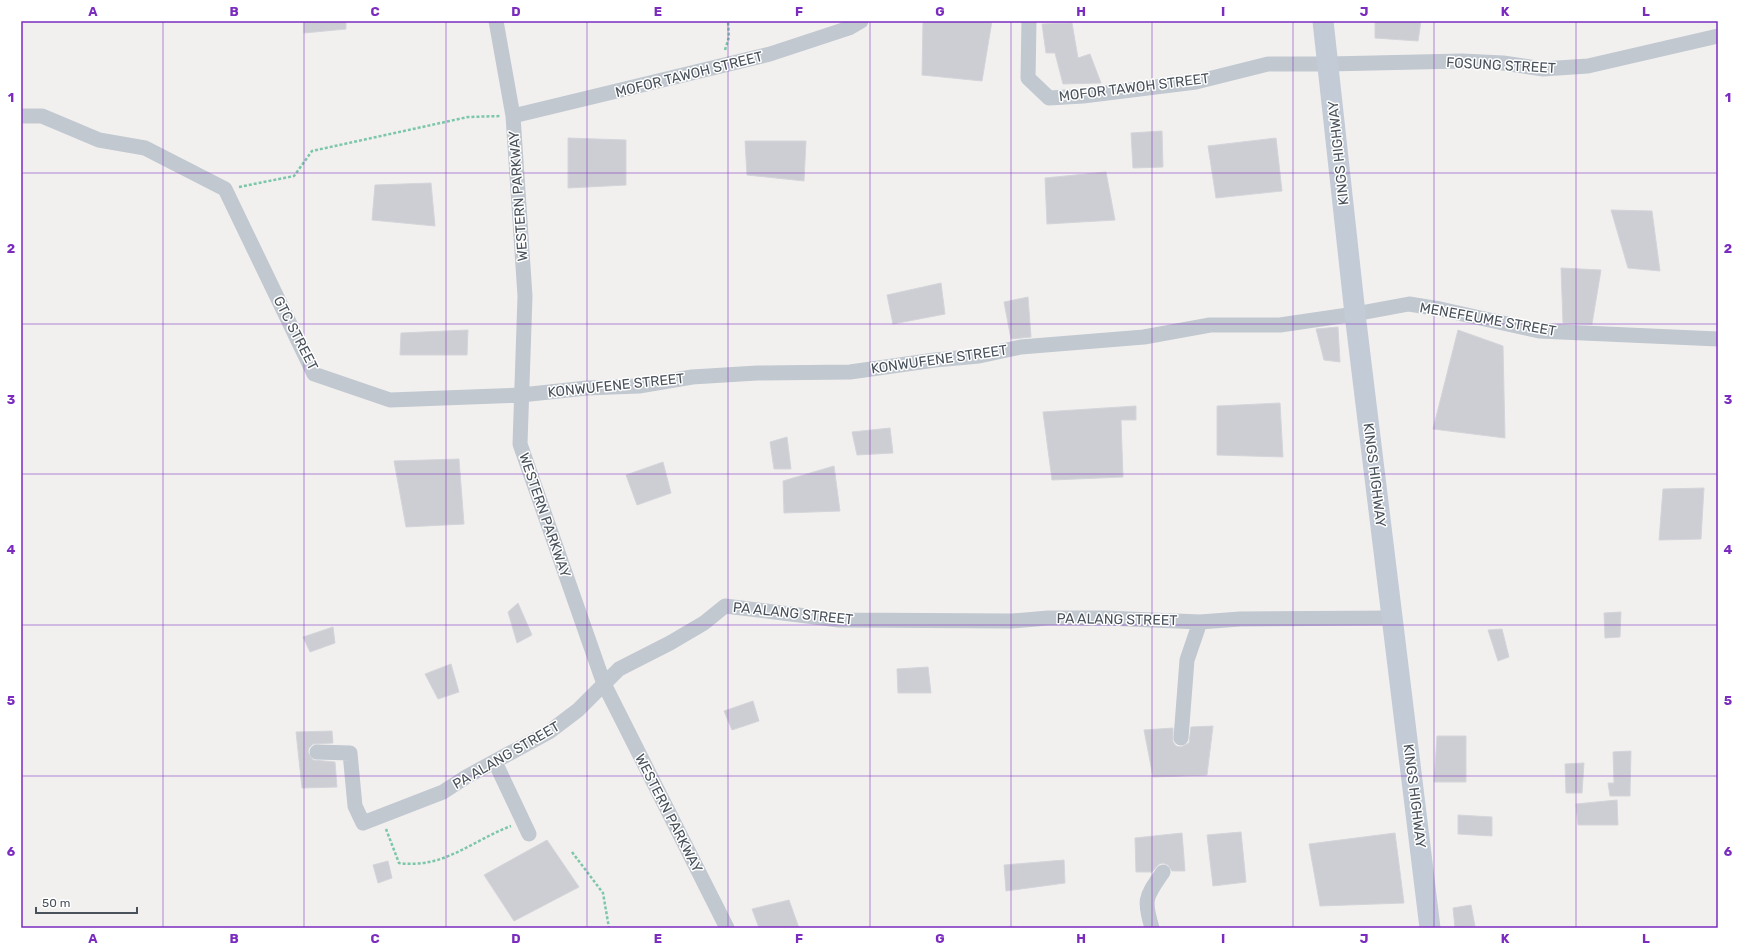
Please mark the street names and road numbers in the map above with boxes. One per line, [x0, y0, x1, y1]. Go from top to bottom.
street label: MOFOR TAWOH STREET [614, 48, 765, 101]
street label: FOSUNG STREET [1446, 54, 1556, 77]
street label: MOFOR TAWOH STREET [1058, 70, 1210, 105]
street label: KINGS HIGHWAY [1325, 100, 1352, 206]
street label: WESTERN PARKWAY [505, 130, 532, 262]
street label: GTC STREET [270, 293, 322, 373]
street label: MENEFEUME STREET [1418, 299, 1557, 340]
street label: KONWUFENE STREET [870, 342, 1008, 377]
street label: KONWUFENE STREET [547, 370, 685, 401]
street label: KINGS HIGHWAY [1360, 422, 1389, 528]
street label: WESTERN PARKWAY [515, 451, 574, 580]
street label: PA ALANG STREET [732, 599, 854, 628]
street label: PA ALANG STREET [1056, 610, 1178, 629]
street label: PA ALANG STREET [450, 718, 563, 793]
street label: KINGS HIGHWAY [1400, 743, 1429, 849]
street label: WESTERN PARKWAY [631, 751, 706, 875]

